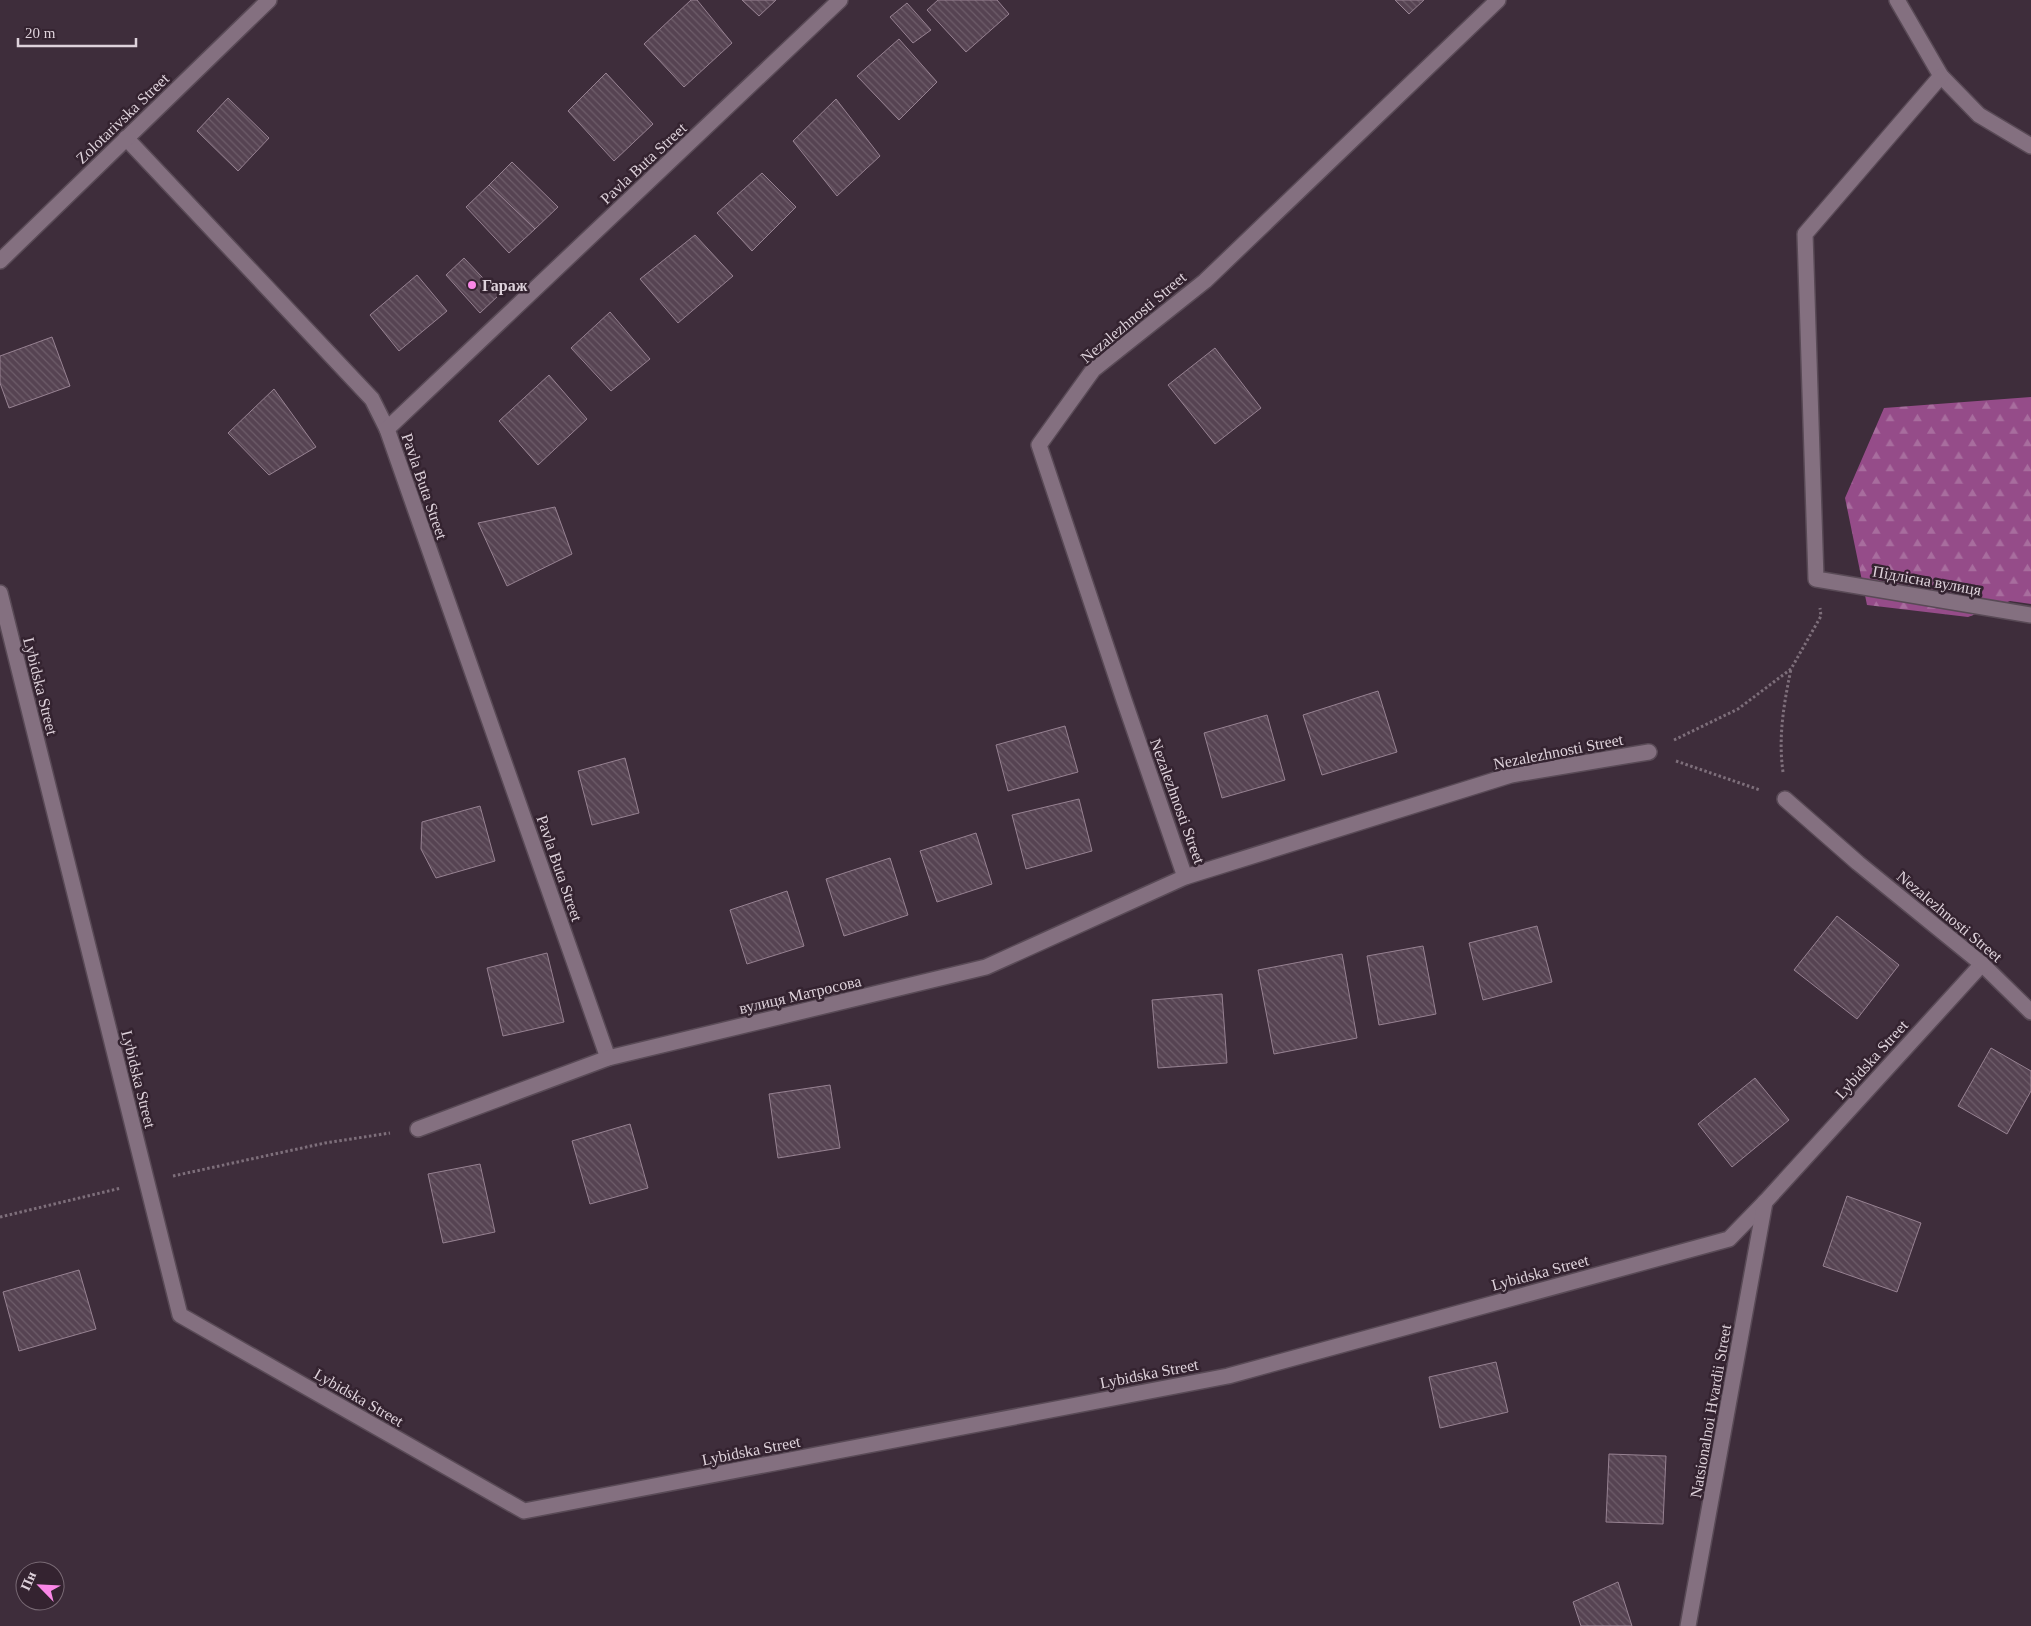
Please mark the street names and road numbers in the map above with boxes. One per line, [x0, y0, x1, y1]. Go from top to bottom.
street label: Zolotarivska Street [72, 69, 173, 167]
street label: Pavla Buta Street [597, 119, 690, 207]
street label: Nezalezhnosti Street [1077, 268, 1190, 366]
street label: Pavla Buta Street [398, 431, 451, 542]
street label: Підлісна вулиця [1871, 563, 1983, 600]
street label: Lybidska Street [19, 636, 61, 737]
street label: Nezalezhnosti Street [1492, 730, 1625, 772]
street label: Nezalezhnosti Street [1147, 736, 1208, 867]
street label: Pavla Buta Street [533, 813, 586, 924]
street label: Nezalezhnosti Street [1894, 867, 2006, 966]
street label: вулиця Матросова [737, 972, 863, 1018]
street label: Lybidska Street [1832, 1016, 1912, 1103]
street label: Lybidska Street [117, 1029, 159, 1130]
street label: Lybidska Street [1490, 1251, 1591, 1295]
street label: Natsionalnoi Hvardii Street [1687, 1322, 1734, 1499]
street label: Lybidska Street [1098, 1356, 1201, 1392]
street label: Lybidska Street [311, 1365, 407, 1431]
street label: Lybidska Street [700, 1433, 803, 1469]

